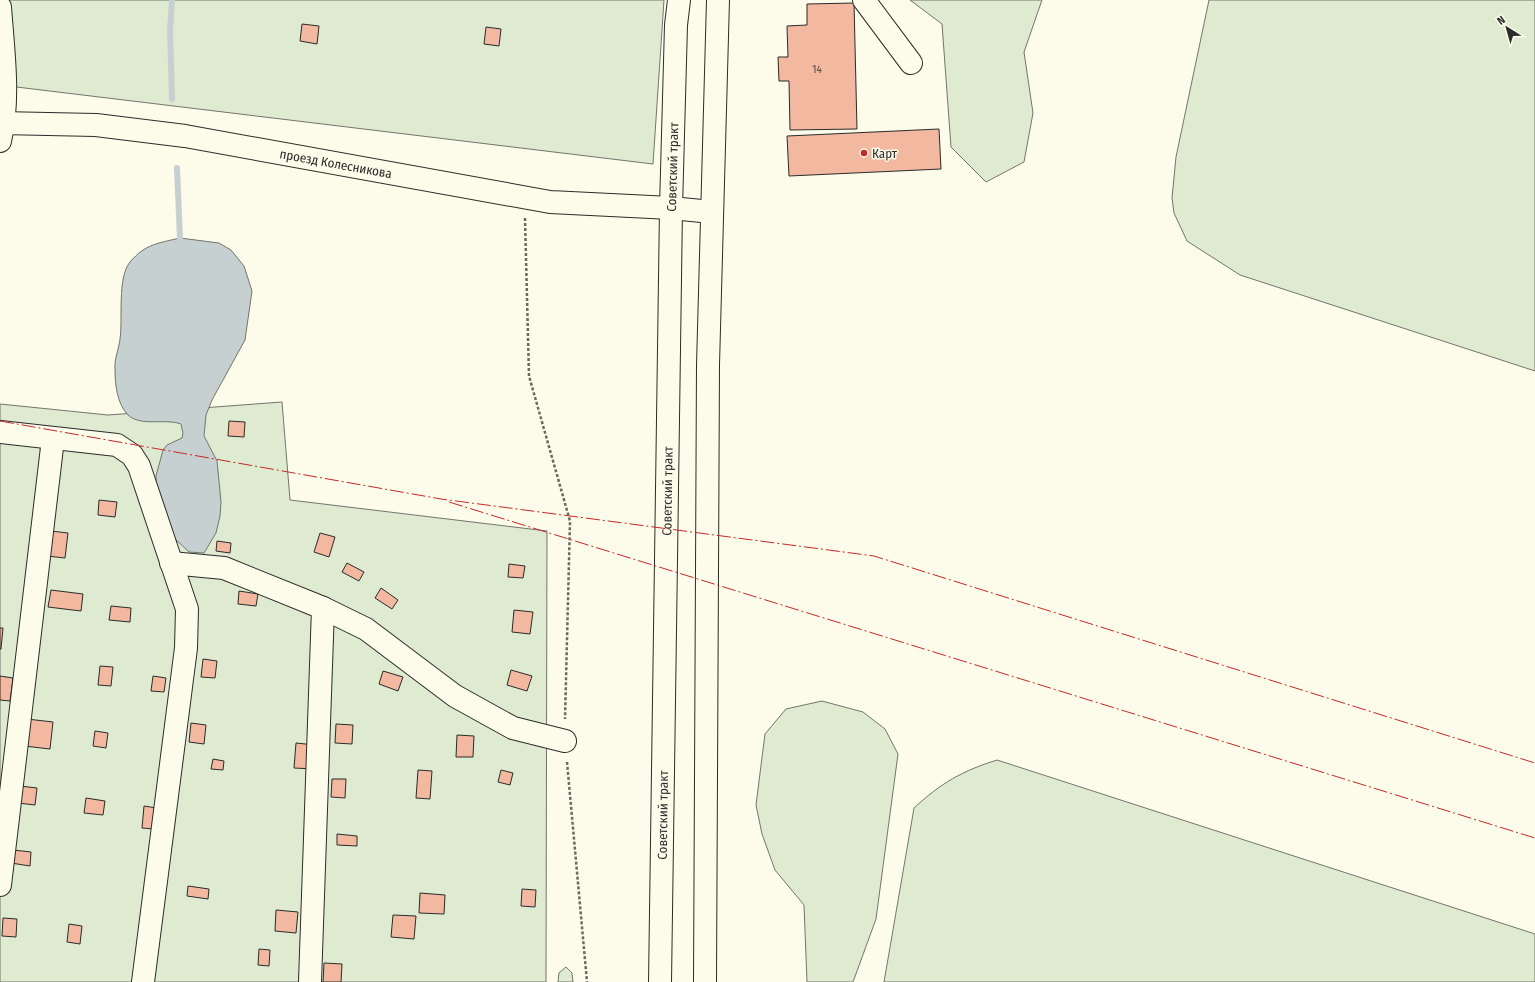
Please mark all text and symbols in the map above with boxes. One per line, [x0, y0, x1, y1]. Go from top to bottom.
north arrow [1487, 8, 1527, 48]
text: N [1495, 13, 1508, 28]
house number: 14 [812, 63, 822, 76]
street label: Советский тракт [664, 122, 681, 212]
street label: проезд Колесникова [278, 146, 393, 181]
place label: Карт [872, 146, 898, 161]
marker: Карт [859, 148, 869, 158]
street label: Советский тракт [659, 446, 676, 536]
street label: Советский тракт [655, 770, 671, 860]

